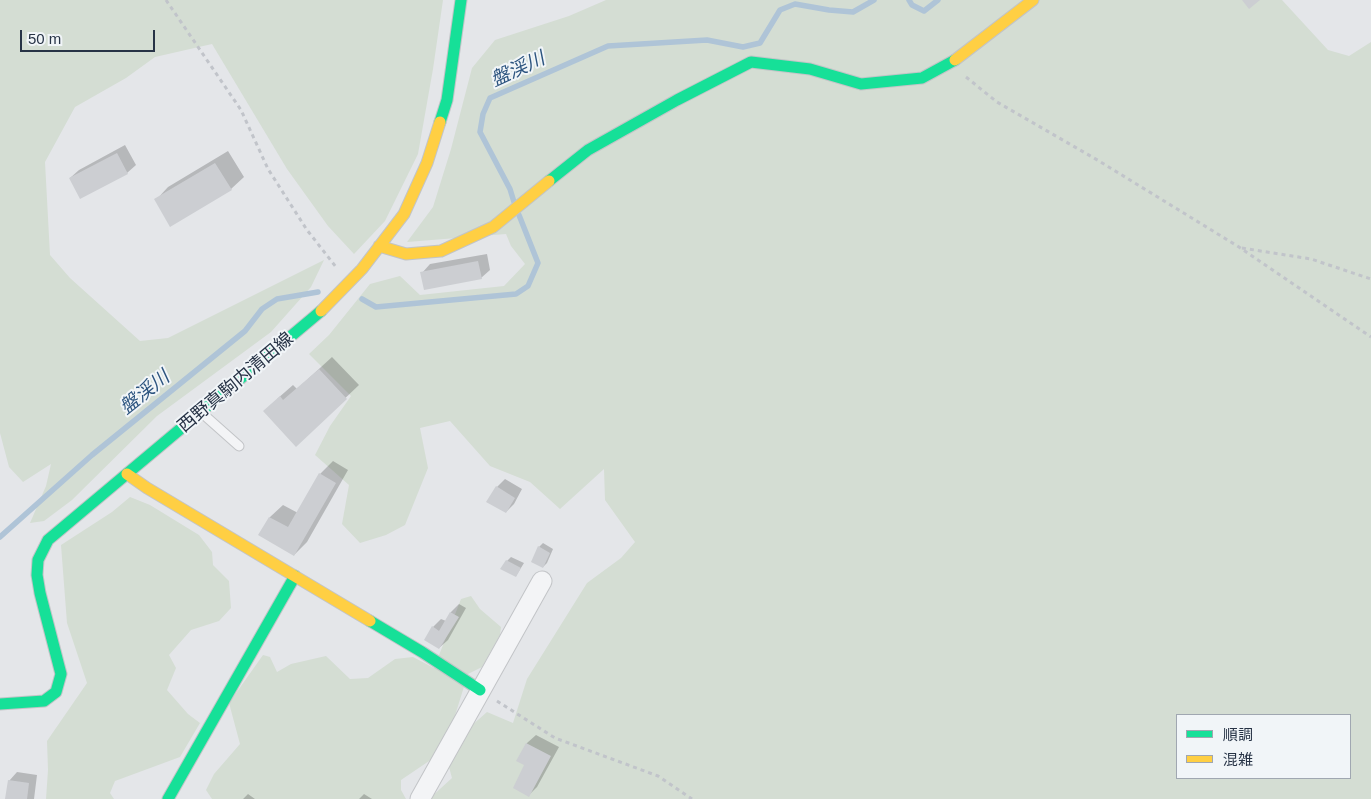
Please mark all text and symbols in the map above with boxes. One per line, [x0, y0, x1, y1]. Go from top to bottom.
scale bar [22, 20, 158, 52]
text: 50 m [28, 30, 61, 47]
water label: 盤渓川 [487, 48, 549, 92]
street label: 西野真駒内清田線 [174, 328, 298, 438]
water label: 盤渓川 [116, 366, 174, 420]
legend [1176, 714, 1351, 779]
text: 順調 [1223, 726, 1253, 743]
text: 混雑 [1223, 751, 1253, 768]

